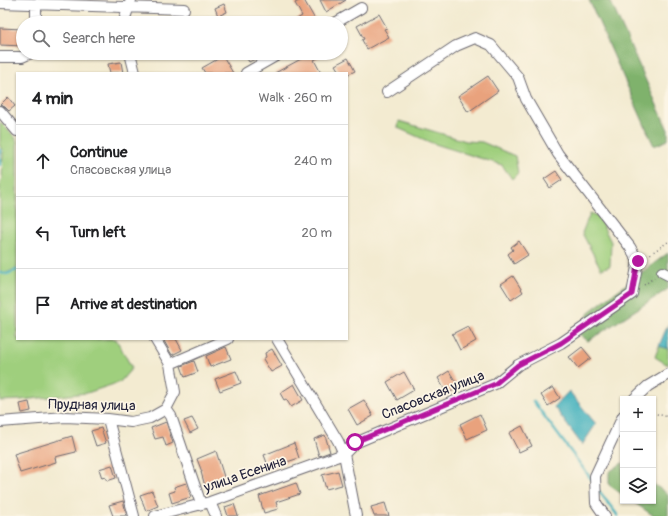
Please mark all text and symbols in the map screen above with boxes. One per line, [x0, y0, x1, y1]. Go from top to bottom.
search box [16, 16, 348, 60]
icon: search [30, 27, 52, 49]
text: Search here [62, 29, 135, 48]
text: 4 min [32, 88, 73, 109]
text: Walk · 260 m [258, 90, 332, 106]
text: Continue [70, 143, 128, 162]
icon: ahead [32, 150, 54, 172]
text: 240 m [294, 153, 332, 169]
text: Спасовская улица [70, 162, 171, 178]
icon: left [32, 222, 54, 244]
text: Turn left [70, 223, 126, 242]
text: 20 m [301, 225, 332, 241]
route end [629, 252, 647, 270]
icon: arrive [32, 294, 54, 316]
text: Arrive at destination [70, 295, 197, 314]
street label: Спасовская улица [379, 367, 487, 423]
street label: Прудная улица [48, 396, 136, 414]
map controls [620, 396, 656, 504]
button: + [620, 396, 656, 432]
button: − [620, 432, 656, 468]
route start [346, 433, 364, 451]
street label: улица Есенина [201, 452, 288, 496]
button: layers [620, 468, 656, 504]

